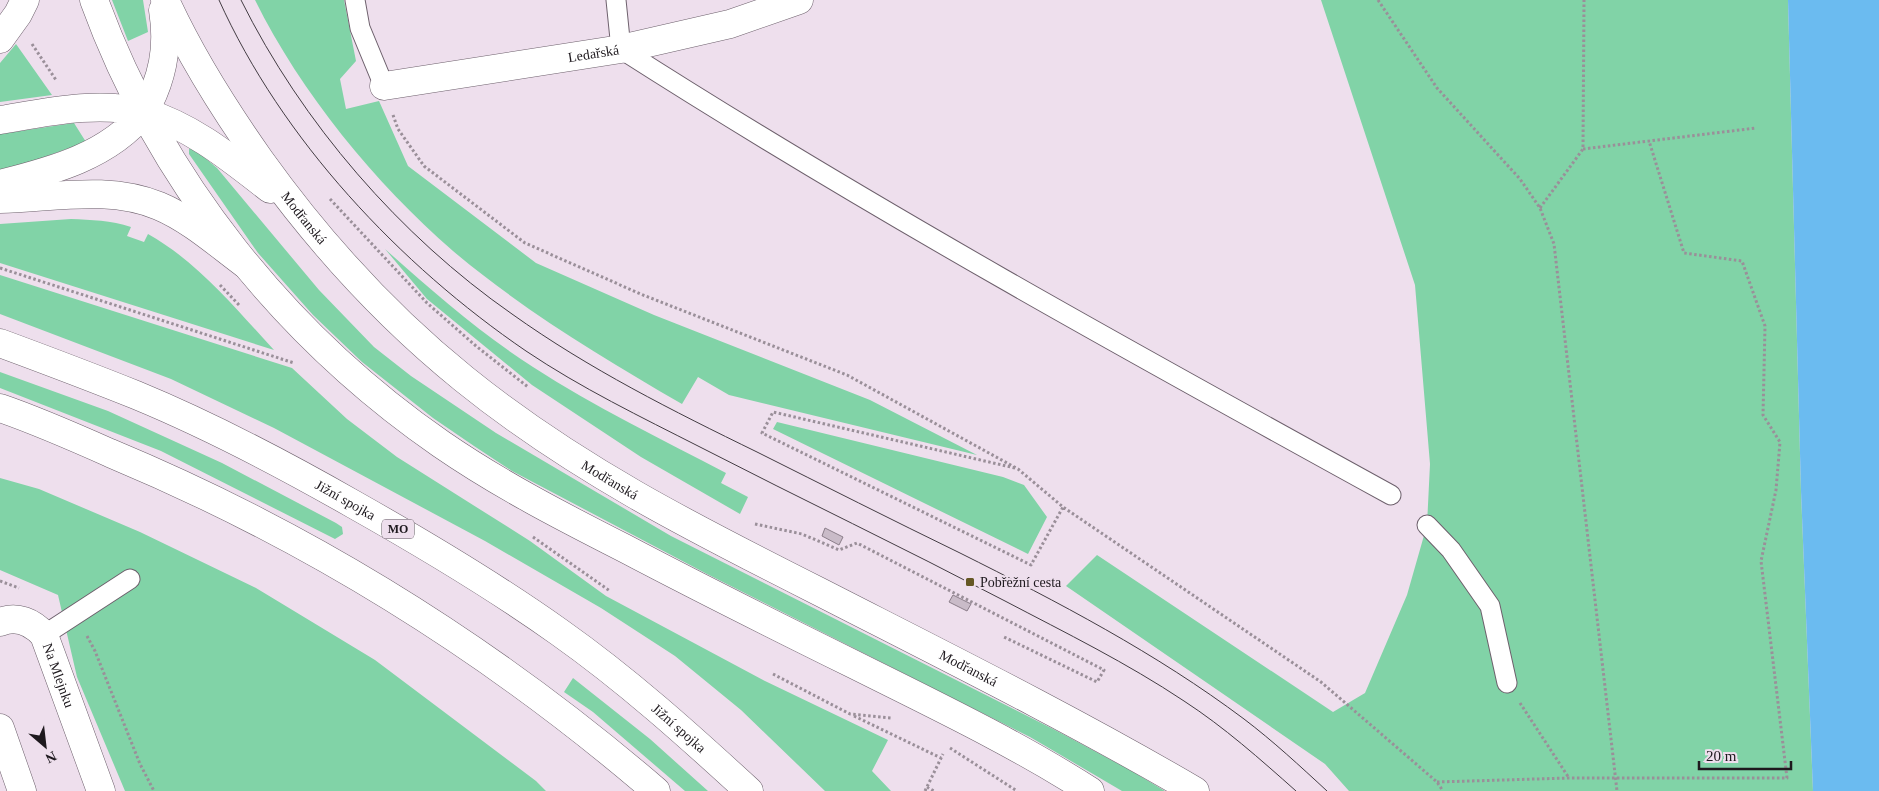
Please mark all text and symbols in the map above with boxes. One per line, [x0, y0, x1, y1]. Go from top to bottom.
street label: Ledařská [567, 42, 621, 65]
street label: Modřanská [278, 189, 330, 248]
street label: Modřanská [579, 457, 641, 503]
street label: Jižní spojka [313, 477, 379, 524]
road number: MO [382, 520, 414, 538]
place label: Pobřežní cesta [980, 575, 1062, 590]
marker: Pobřežní cesta [964, 576, 976, 588]
street label: Na Mlejnku [40, 641, 77, 710]
street label: Modřanská [937, 647, 1000, 690]
street label: Jižní spojka [649, 701, 709, 756]
north arrow [20, 721, 70, 771]
scale bar [1699, 738, 1792, 770]
text: N [43, 748, 59, 766]
text: 20 m [1706, 748, 1737, 764]

